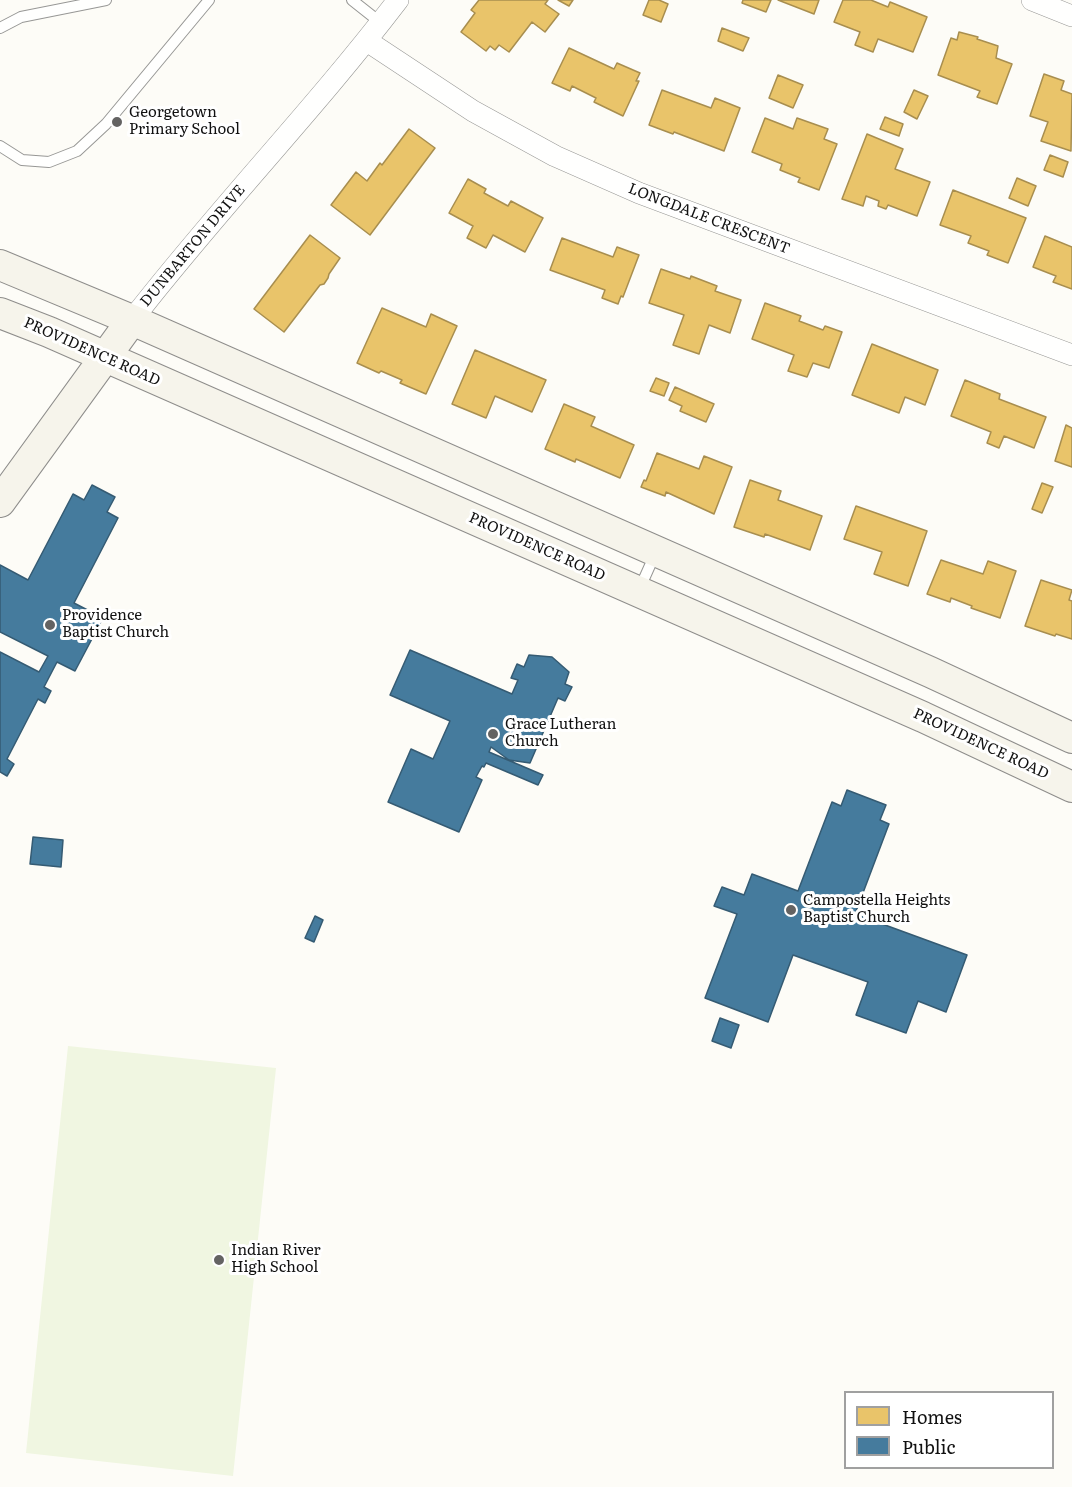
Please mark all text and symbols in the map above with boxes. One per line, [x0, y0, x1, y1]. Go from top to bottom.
place label: Georgetown Primary School [129, 104, 240, 139]
marker: Georgetown Primary School [110, 115, 124, 129]
street label: LONGDALE CRESCENT [626, 180, 792, 258]
street label: DUNBARTON DRIVE [137, 181, 249, 311]
street label: PROVIDENCE ROAD [21, 314, 163, 390]
street label: PROVIDENCE ROAD [466, 509, 608, 585]
place label: Providence Baptist Church [62, 607, 169, 642]
marker: Providence Baptist Church [43, 618, 57, 632]
street label: PROVIDENCE ROAD [910, 705, 1052, 783]
place label: Grace Lutheran Church [505, 716, 616, 751]
marker: Grace Lutheran Church [486, 727, 500, 741]
place label: Campostella Heights Baptist Church [803, 892, 950, 927]
marker: Campostella Heights Baptist Church [784, 903, 798, 917]
place label: Indian River High School [231, 1242, 321, 1277]
marker: Indian River High School [212, 1253, 226, 1267]
legend [844, 1391, 1054, 1469]
text: Homes [902, 1403, 962, 1430]
text: Public [902, 1433, 956, 1460]

